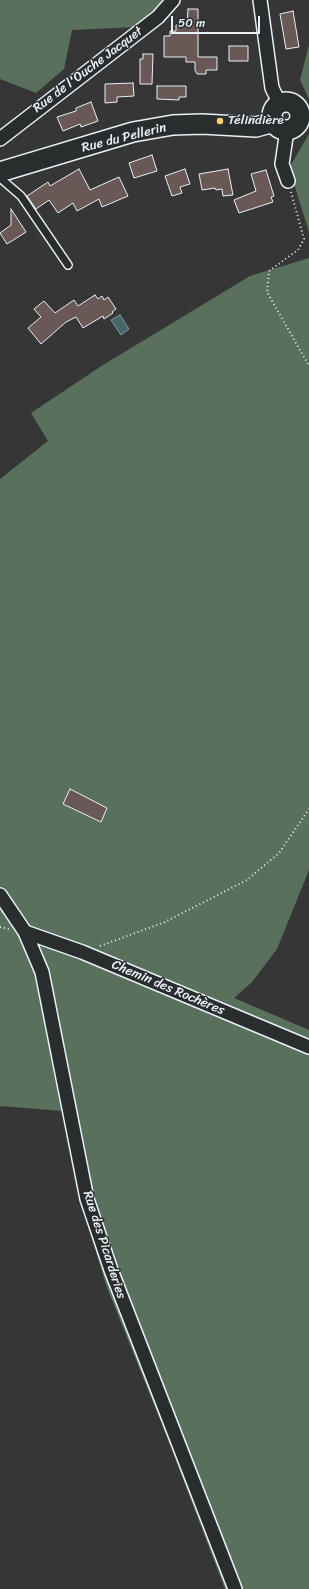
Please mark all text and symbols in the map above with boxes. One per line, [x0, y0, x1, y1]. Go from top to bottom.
scale bar [173, 8, 262, 34]
text: 50 m [178, 12, 205, 34]
street label: Rue de l'Ouche Jacquet [30, 24, 146, 116]
place label: Télindière [228, 113, 284, 129]
marker: Télindière [215, 116, 225, 126]
street label: Rue du Pellerin [80, 120, 168, 156]
street label: Chemin des Rochères [109, 957, 227, 1019]
street label: Rue des Picarderies [79, 1189, 129, 1301]

